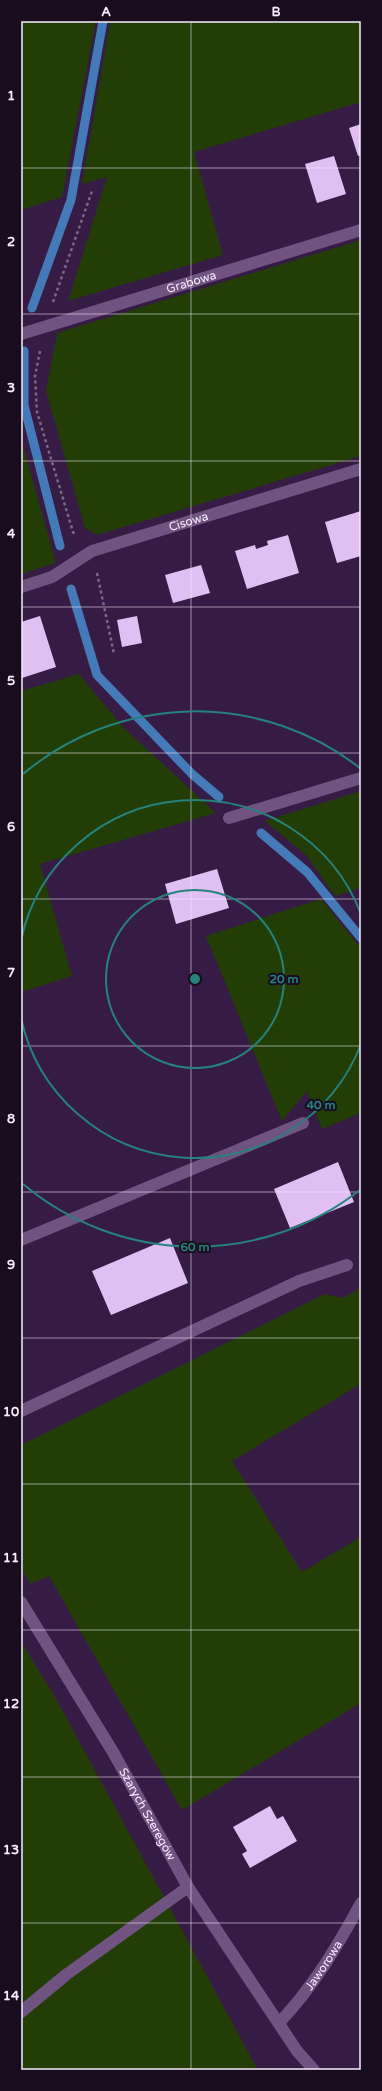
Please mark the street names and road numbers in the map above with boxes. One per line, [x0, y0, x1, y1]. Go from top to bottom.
street label: Grabowa [165, 268, 218, 296]
street label: Cisowa [167, 509, 210, 534]
street label: Szarych Szeregów [116, 1765, 179, 1863]
street label: Jaworowa [302, 1938, 345, 1993]

